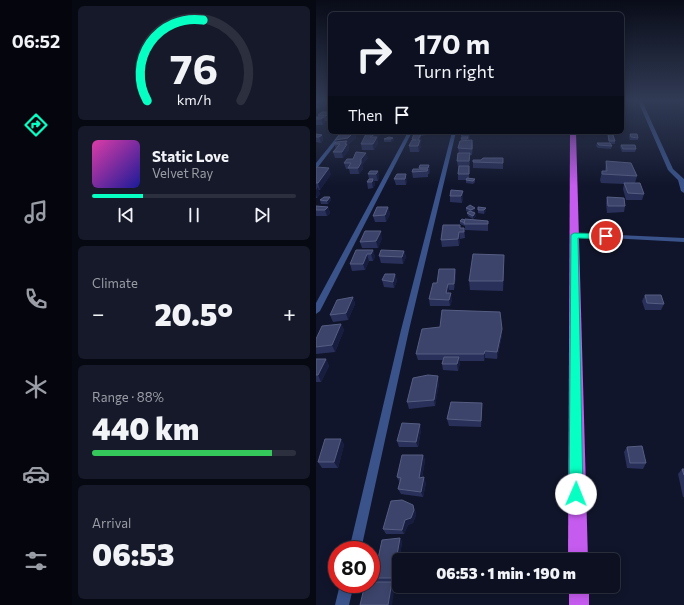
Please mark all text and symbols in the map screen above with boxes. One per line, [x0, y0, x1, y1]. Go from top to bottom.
text: 170 m [414, 26, 490, 60]
icon: right [348, 28, 400, 80]
text: 06:52 [12, 30, 60, 52]
text: 76 [170, 42, 218, 93]
text: Turn right [414, 60, 494, 82]
text: km/h [177, 89, 211, 107]
icon: arrive [391, 104, 413, 126]
text: Then [348, 106, 383, 124]
icon: directions [22, 111, 50, 139]
text: Static Love [152, 147, 229, 165]
text: Velvet Ray [152, 165, 213, 181]
icon: music [22, 198, 50, 226]
icon: previous [115, 204, 137, 226]
icon: pause [183, 204, 205, 226]
icon: next [251, 204, 273, 226]
pin [589, 219, 623, 253]
icon: arrive [595, 225, 617, 247]
text: Climate [92, 275, 138, 291]
icon: phone [22, 285, 50, 313]
text: 20.5° [154, 295, 233, 332]
text: − [92, 300, 105, 327]
text: + [283, 300, 296, 327]
icon: climate [22, 373, 50, 401]
text: Range · 88% [92, 389, 164, 405]
text: 440 km [92, 409, 199, 446]
icon: car [22, 460, 50, 488]
position arrow [555, 473, 597, 515]
text: Arrival [92, 515, 131, 531]
text: 06:53 [92, 535, 175, 572]
speed limit sign: 80 [328, 541, 380, 593]
icon: filters [22, 547, 50, 575]
text: 06:53 · 1 min · 190 m [436, 564, 576, 582]

